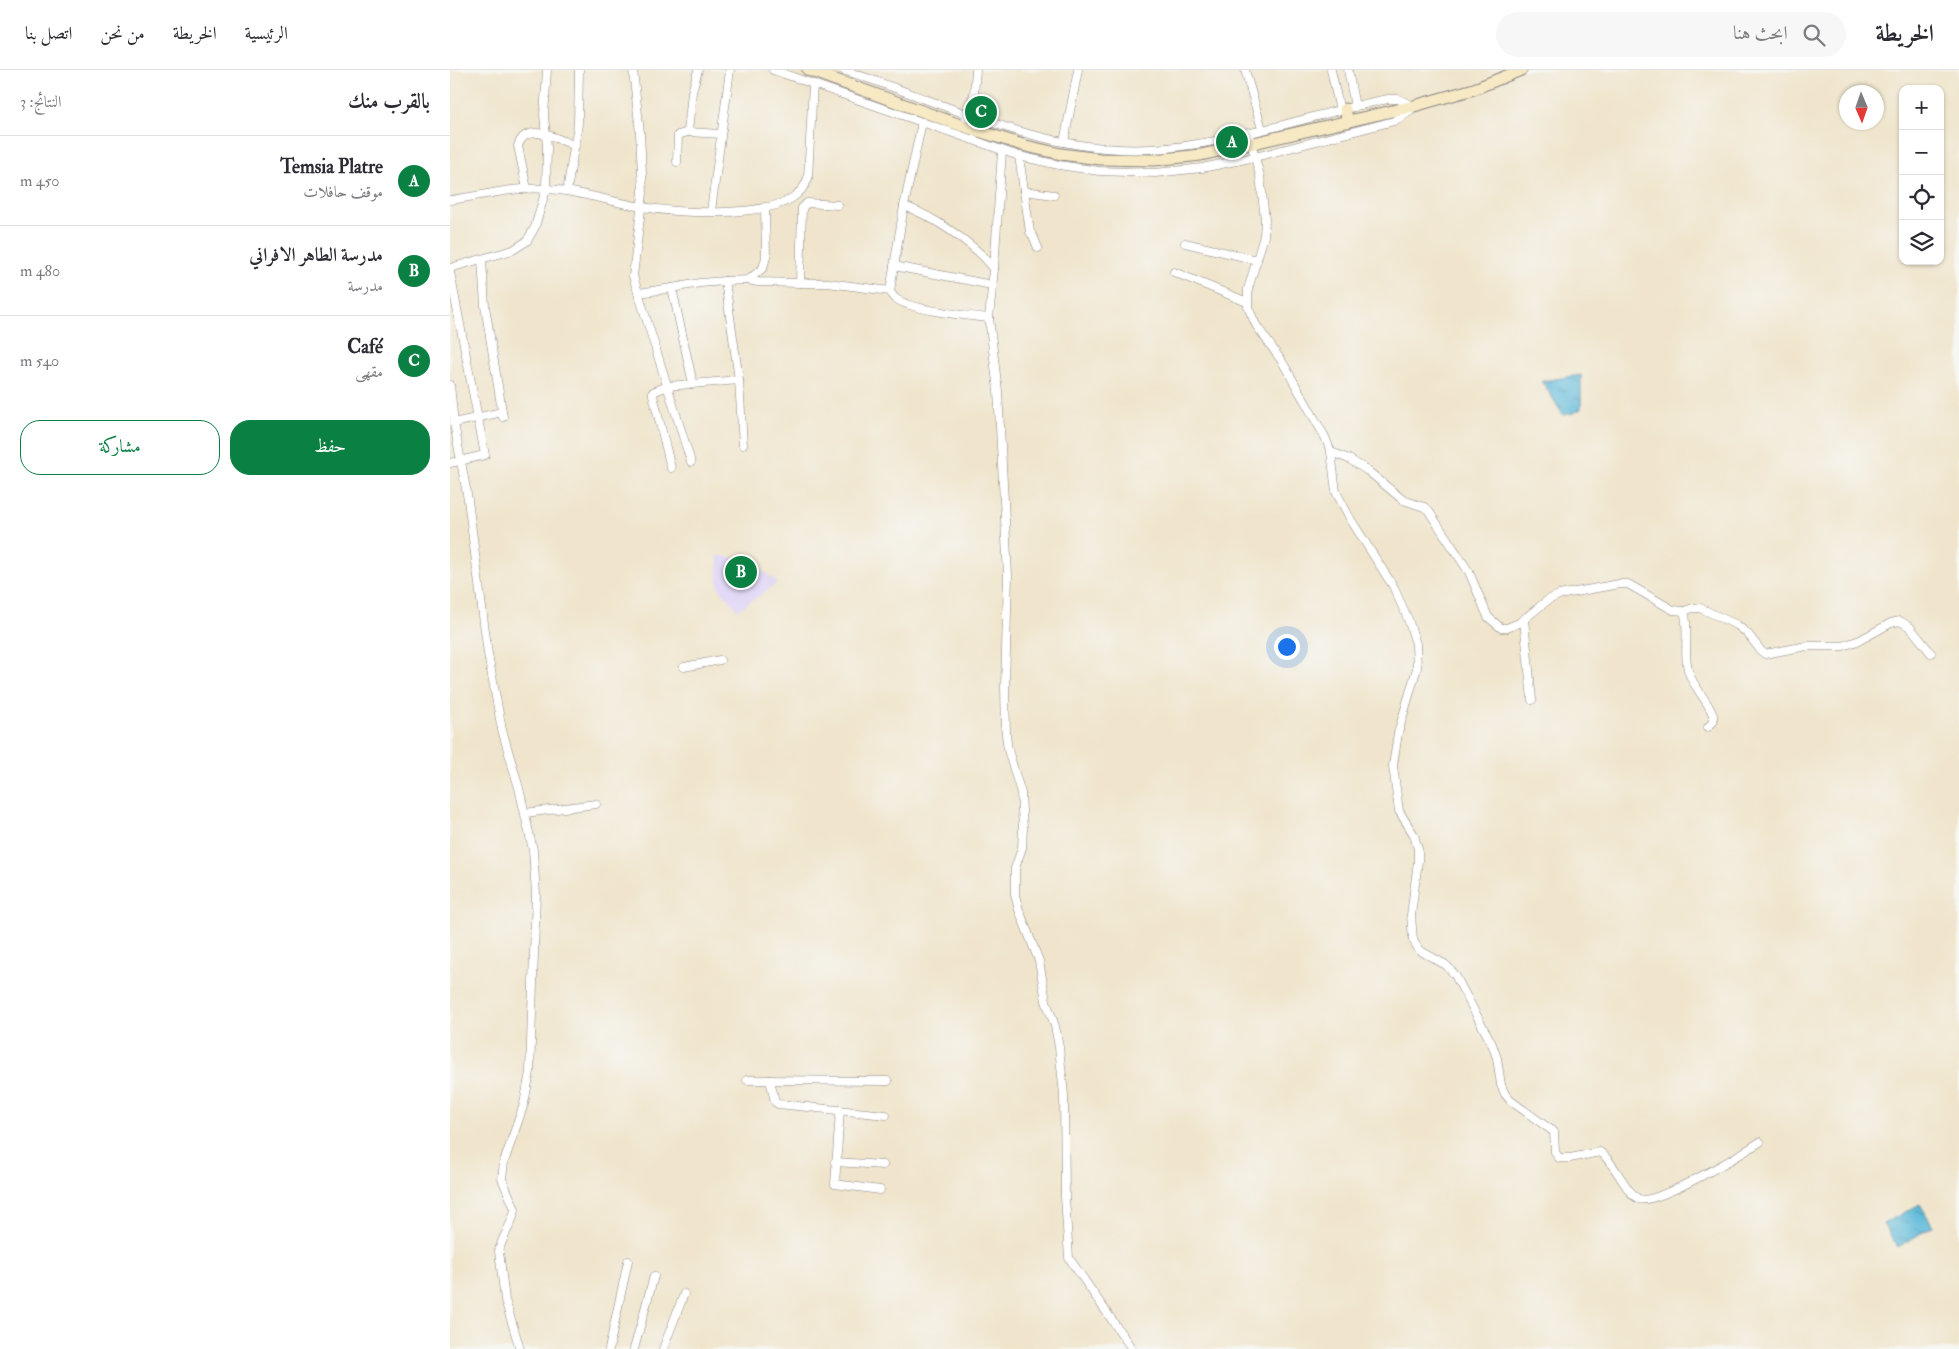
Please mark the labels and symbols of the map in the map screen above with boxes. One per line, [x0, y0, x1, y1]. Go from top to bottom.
north arrow [1839, 85, 1884, 130]
pin: C [965, 93, 997, 131]
pin: A [1216, 123, 1248, 161]
pin: B [725, 553, 757, 591]
your location [1274, 634, 1300, 660]

